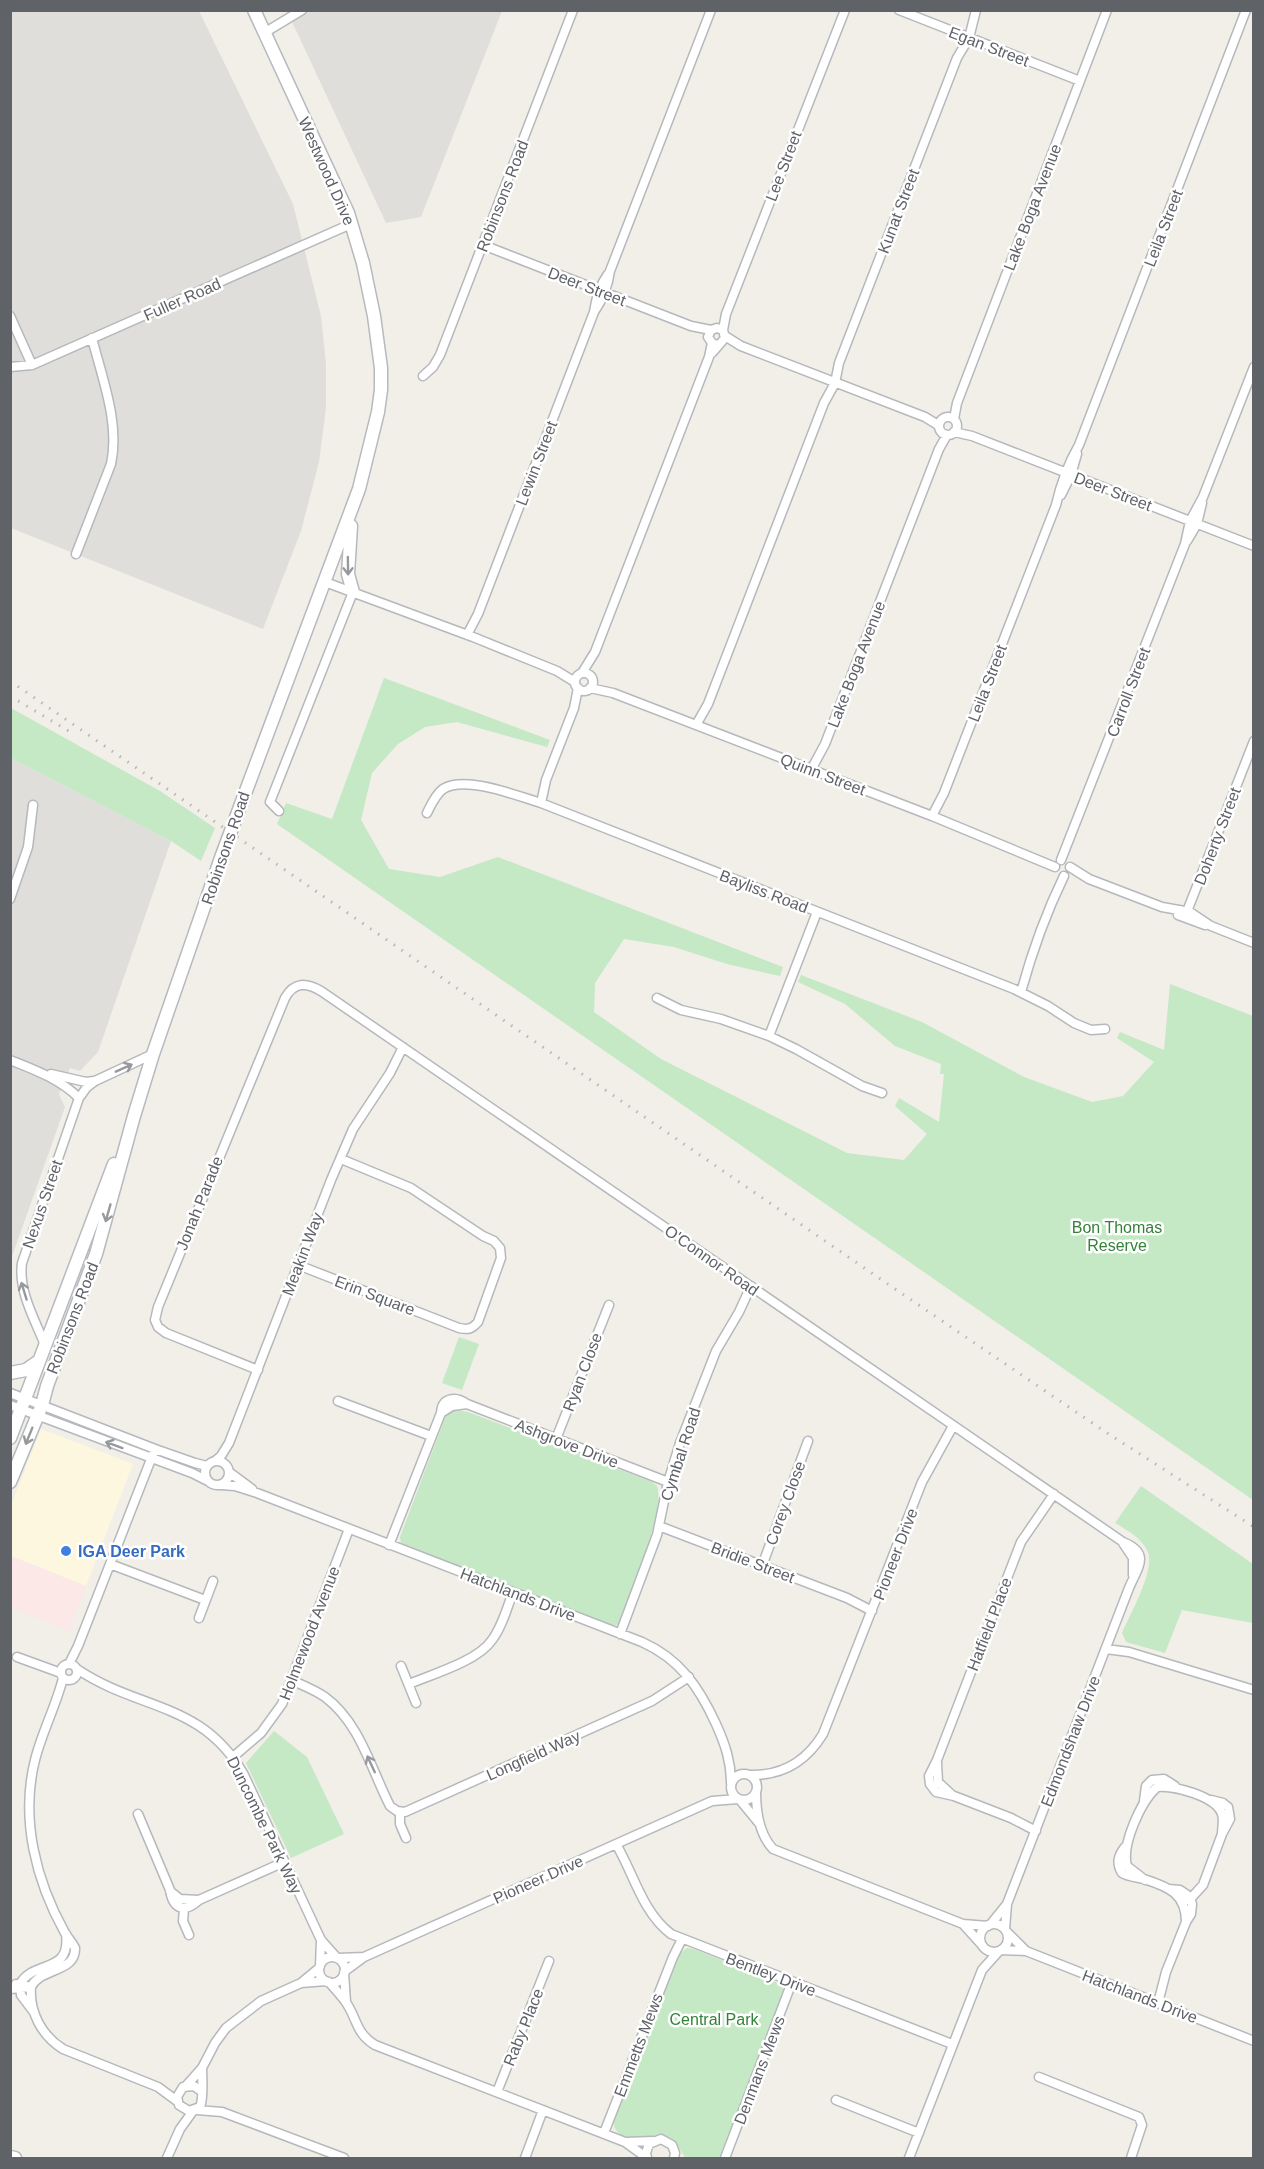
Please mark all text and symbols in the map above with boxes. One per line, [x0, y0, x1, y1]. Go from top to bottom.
street label: Egan Street [946, 23, 1032, 70]
street label: Westwood Drive [295, 115, 358, 228]
street label: Lee Street [762, 128, 805, 204]
street label: Robinsons Road [473, 138, 532, 254]
street label: Lake Boga Avenue [1001, 141, 1064, 273]
street label: Kunat Street [875, 166, 923, 256]
street label: Leila Street [1141, 187, 1186, 269]
street label: Deer Street [546, 264, 629, 309]
street label: Fuller Road [141, 275, 223, 324]
street label: Lewin Street [513, 418, 561, 508]
street label: Deer Street [1072, 469, 1155, 514]
one-way arrow [343, 556, 354, 576]
street label: Lake Boga Avenue [825, 598, 888, 730]
street label: Leila Street [965, 642, 1010, 724]
street label: Carroll Street [1104, 645, 1153, 739]
street label: Quinn Street [778, 750, 868, 799]
street label: Doherty Street [1191, 784, 1244, 887]
street label: Robinsons Road [198, 789, 253, 907]
street label: Bayliss Road [717, 867, 810, 916]
one-way arrow [114, 1062, 132, 1073]
street label: Jonah Parade [173, 1154, 226, 1253]
street label: Nexus Street [19, 1157, 66, 1251]
one-way arrow [102, 1203, 113, 1222]
street label: Meakin Way [279, 1210, 326, 1298]
park label: Bon Thomas Reserve [1072, 1219, 1162, 1254]
street label: O'Connor Road [662, 1222, 762, 1299]
street label: Robinsons Road [43, 1260, 102, 1376]
street label: Erin Square [332, 1272, 417, 1319]
one-way arrow [18, 1282, 29, 1301]
street label: Ryan Close [560, 1330, 605, 1414]
street label: Cymbal Road [657, 1405, 704, 1503]
street label: Ashgrove Drive [513, 1416, 621, 1471]
one-way arrow [23, 1427, 34, 1445]
one-way arrow [105, 1439, 124, 1450]
street label: Corey Close [762, 1459, 809, 1547]
street label: Pioneer Drive [870, 1506, 921, 1602]
street label: Bridie Street [709, 1539, 797, 1586]
place label: IGA Deer Park [78, 1543, 185, 1560]
marker: IGA Deer Park [59, 1544, 73, 1558]
street label: Holmewood Avenue [276, 1564, 343, 1703]
street label: Hatchlands Drive [458, 1565, 578, 1624]
street label: Hatfield Place [964, 1575, 1015, 1673]
street label: Edmondshaw Drive [1038, 1673, 1103, 1809]
street label: Longfield Way [484, 1727, 583, 1784]
street label: Duncombe Park Way [224, 1754, 305, 1897]
one-way arrow [364, 1755, 376, 1773]
street label: Pioneer Drive [490, 1852, 586, 1907]
street label: Bentley Drive [723, 1949, 818, 1999]
street label: Hatchlands Drive [1080, 1967, 1200, 2026]
street label: Raby Place [500, 1986, 547, 2068]
street label: Emmetts Mews [611, 1991, 666, 2099]
park label: Central Park [670, 2011, 759, 2028]
street label: Denmans Mews [731, 2014, 788, 2127]

